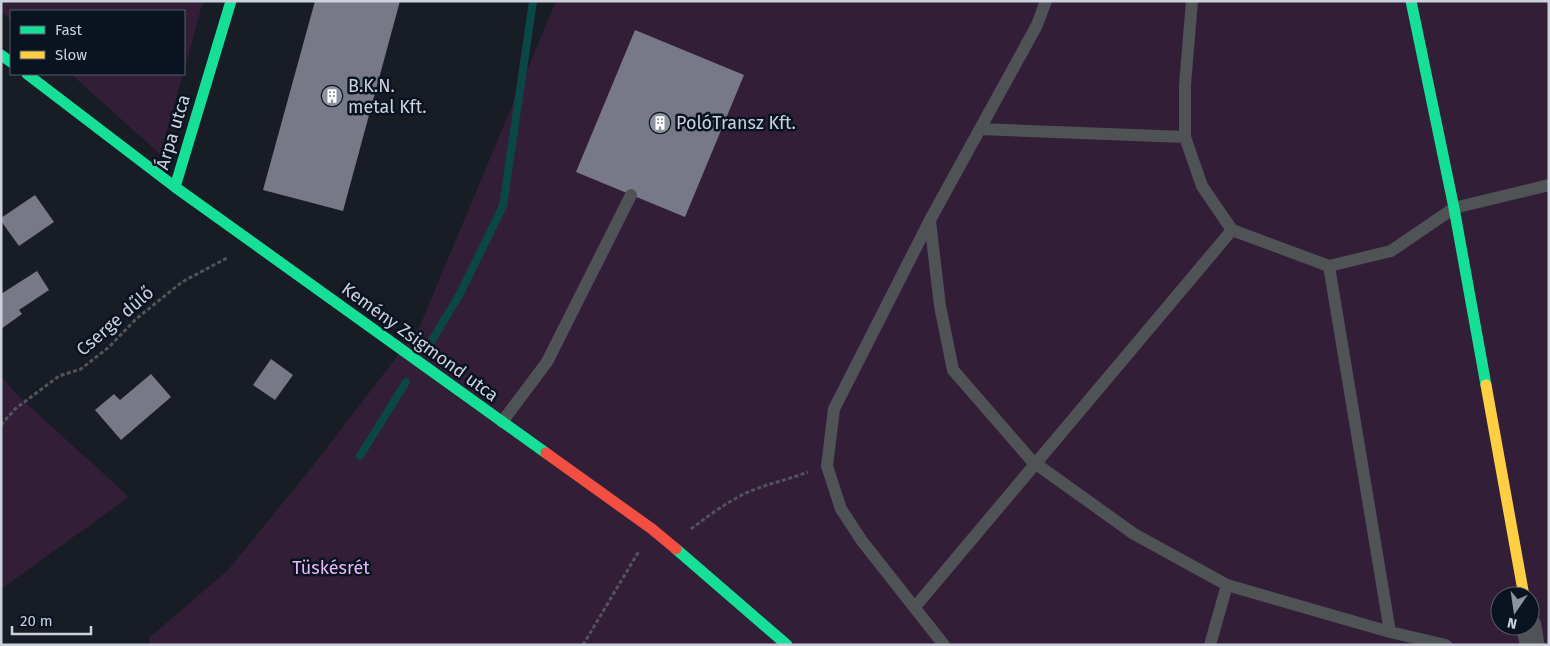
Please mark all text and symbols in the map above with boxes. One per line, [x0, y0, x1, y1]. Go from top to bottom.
legend [10, 10, 185, 75]
text: Fast [55, 21, 82, 39]
text: Slow [55, 46, 87, 64]
place label: B.K.N. metal Kft. [348, 75, 427, 118]
building icon: B.K.N. metal Kft. [320, 84, 344, 108]
street label: Árpa utca [150, 92, 195, 172]
building icon: PolóTransz Kft. [648, 111, 672, 135]
place label: PolóTransz Kft. [676, 112, 796, 134]
street label: Kemény Zsigmond utca [337, 278, 503, 406]
street label: Cserge dűlő [72, 281, 158, 361]
park label: Tüskésrét [292, 557, 370, 579]
north arrow [1490, 586, 1540, 636]
scale bar [12, 604, 91, 636]
text: 20 m [20, 612, 53, 630]
text: N [1506, 614, 1519, 633]

